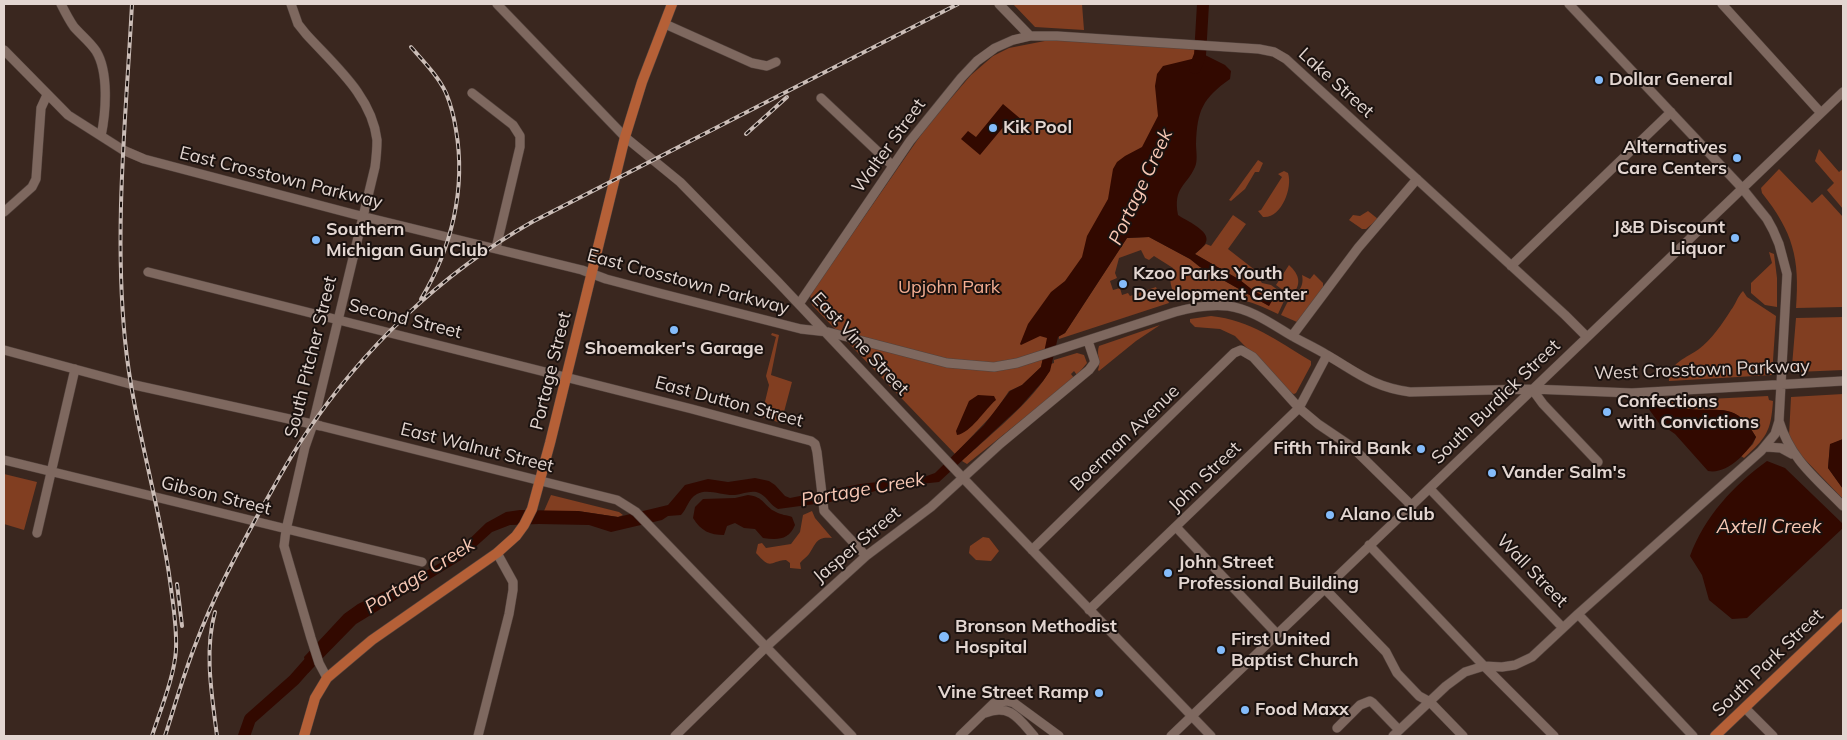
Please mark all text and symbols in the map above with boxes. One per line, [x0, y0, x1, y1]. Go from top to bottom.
street label: Lake Street [1294, 44, 1378, 122]
place label: Dollar General [1609, 69, 1733, 91]
marker: Dollar General [1593, 74, 1605, 86]
street label: Walter Street [848, 95, 930, 197]
place label: Kik Pool [1003, 117, 1072, 139]
marker: Kik Pool [987, 122, 999, 134]
water label: Portage Creek [1104, 125, 1178, 249]
place label: Alternatives Care Centers [1617, 137, 1727, 180]
street label: East Crosstown Parkway [177, 142, 385, 214]
marker: Alternatives Care Centers [1731, 152, 1743, 164]
place label: J&B Discount Liquor [1613, 217, 1725, 260]
place label: Southern Michigan Gun Club [326, 219, 488, 262]
marker: J&B Discount Liquor [1729, 232, 1741, 244]
marker: Southern Michigan Gun Club [310, 234, 322, 246]
street label: East Crosstown Parkway [585, 245, 791, 319]
place label: Kzoo Parks Youth Development Center [1133, 263, 1307, 306]
street label: South Pitcher Street [280, 274, 342, 440]
park label: Upjohn Park [898, 277, 1000, 299]
marker: Kzoo Parks Youth Development Center [1117, 278, 1129, 290]
street label: East Vine Street [807, 288, 913, 400]
street label: Second Street [346, 295, 464, 343]
street label: Portage Street [526, 310, 576, 432]
marker: Shoemaker's Garage [668, 324, 680, 336]
street label: South Burdick Street [1427, 335, 1565, 469]
place label: Shoemaker's Garage [584, 338, 764, 360]
street label: West Crosstown Parkway [1594, 355, 1810, 385]
street label: East Dutton Street [653, 372, 805, 432]
street label: Boerman Avenue [1066, 380, 1184, 496]
place label: Confections with Convictions [1617, 391, 1759, 434]
marker: Confections with Convictions [1601, 406, 1613, 418]
street label: East Walnut Street [398, 419, 556, 477]
street label: John Street [1164, 437, 1246, 517]
place label: Fifth Third Bank [1273, 438, 1411, 460]
marker: Fifth Third Bank [1415, 443, 1427, 455]
place label: Vander Salm's [1502, 462, 1626, 484]
marker: Vander Salm's [1486, 467, 1498, 479]
water label: Portage Creek [799, 468, 927, 512]
street label: Gibson Street [159, 472, 273, 520]
street label: Jasper Street [809, 502, 905, 588]
place label: Alano Club [1340, 504, 1435, 526]
marker: Alano Club [1324, 509, 1336, 521]
water label: Axtell Creek [1717, 516, 1821, 538]
street label: Wall Street [1492, 530, 1572, 612]
water label: Portage Creek [361, 533, 479, 619]
place label: John Street Professional Building [1178, 552, 1359, 594]
marker: John Street Professional Building [1162, 567, 1174, 579]
street label: South Park Street [1708, 605, 1828, 721]
place label: Bronson Methodist Hospital [955, 616, 1117, 659]
place label: First United Baptist Church [1231, 629, 1359, 672]
marker: Bronson Methodist Hospital [937, 630, 951, 644]
marker: First United Baptist Church [1215, 644, 1227, 656]
place label: Vine Street Ramp [938, 682, 1089, 704]
marker: Vine Street Ramp [1093, 687, 1105, 699]
place label: Food Maxx [1255, 699, 1349, 721]
marker: Food Maxx [1239, 704, 1251, 716]

